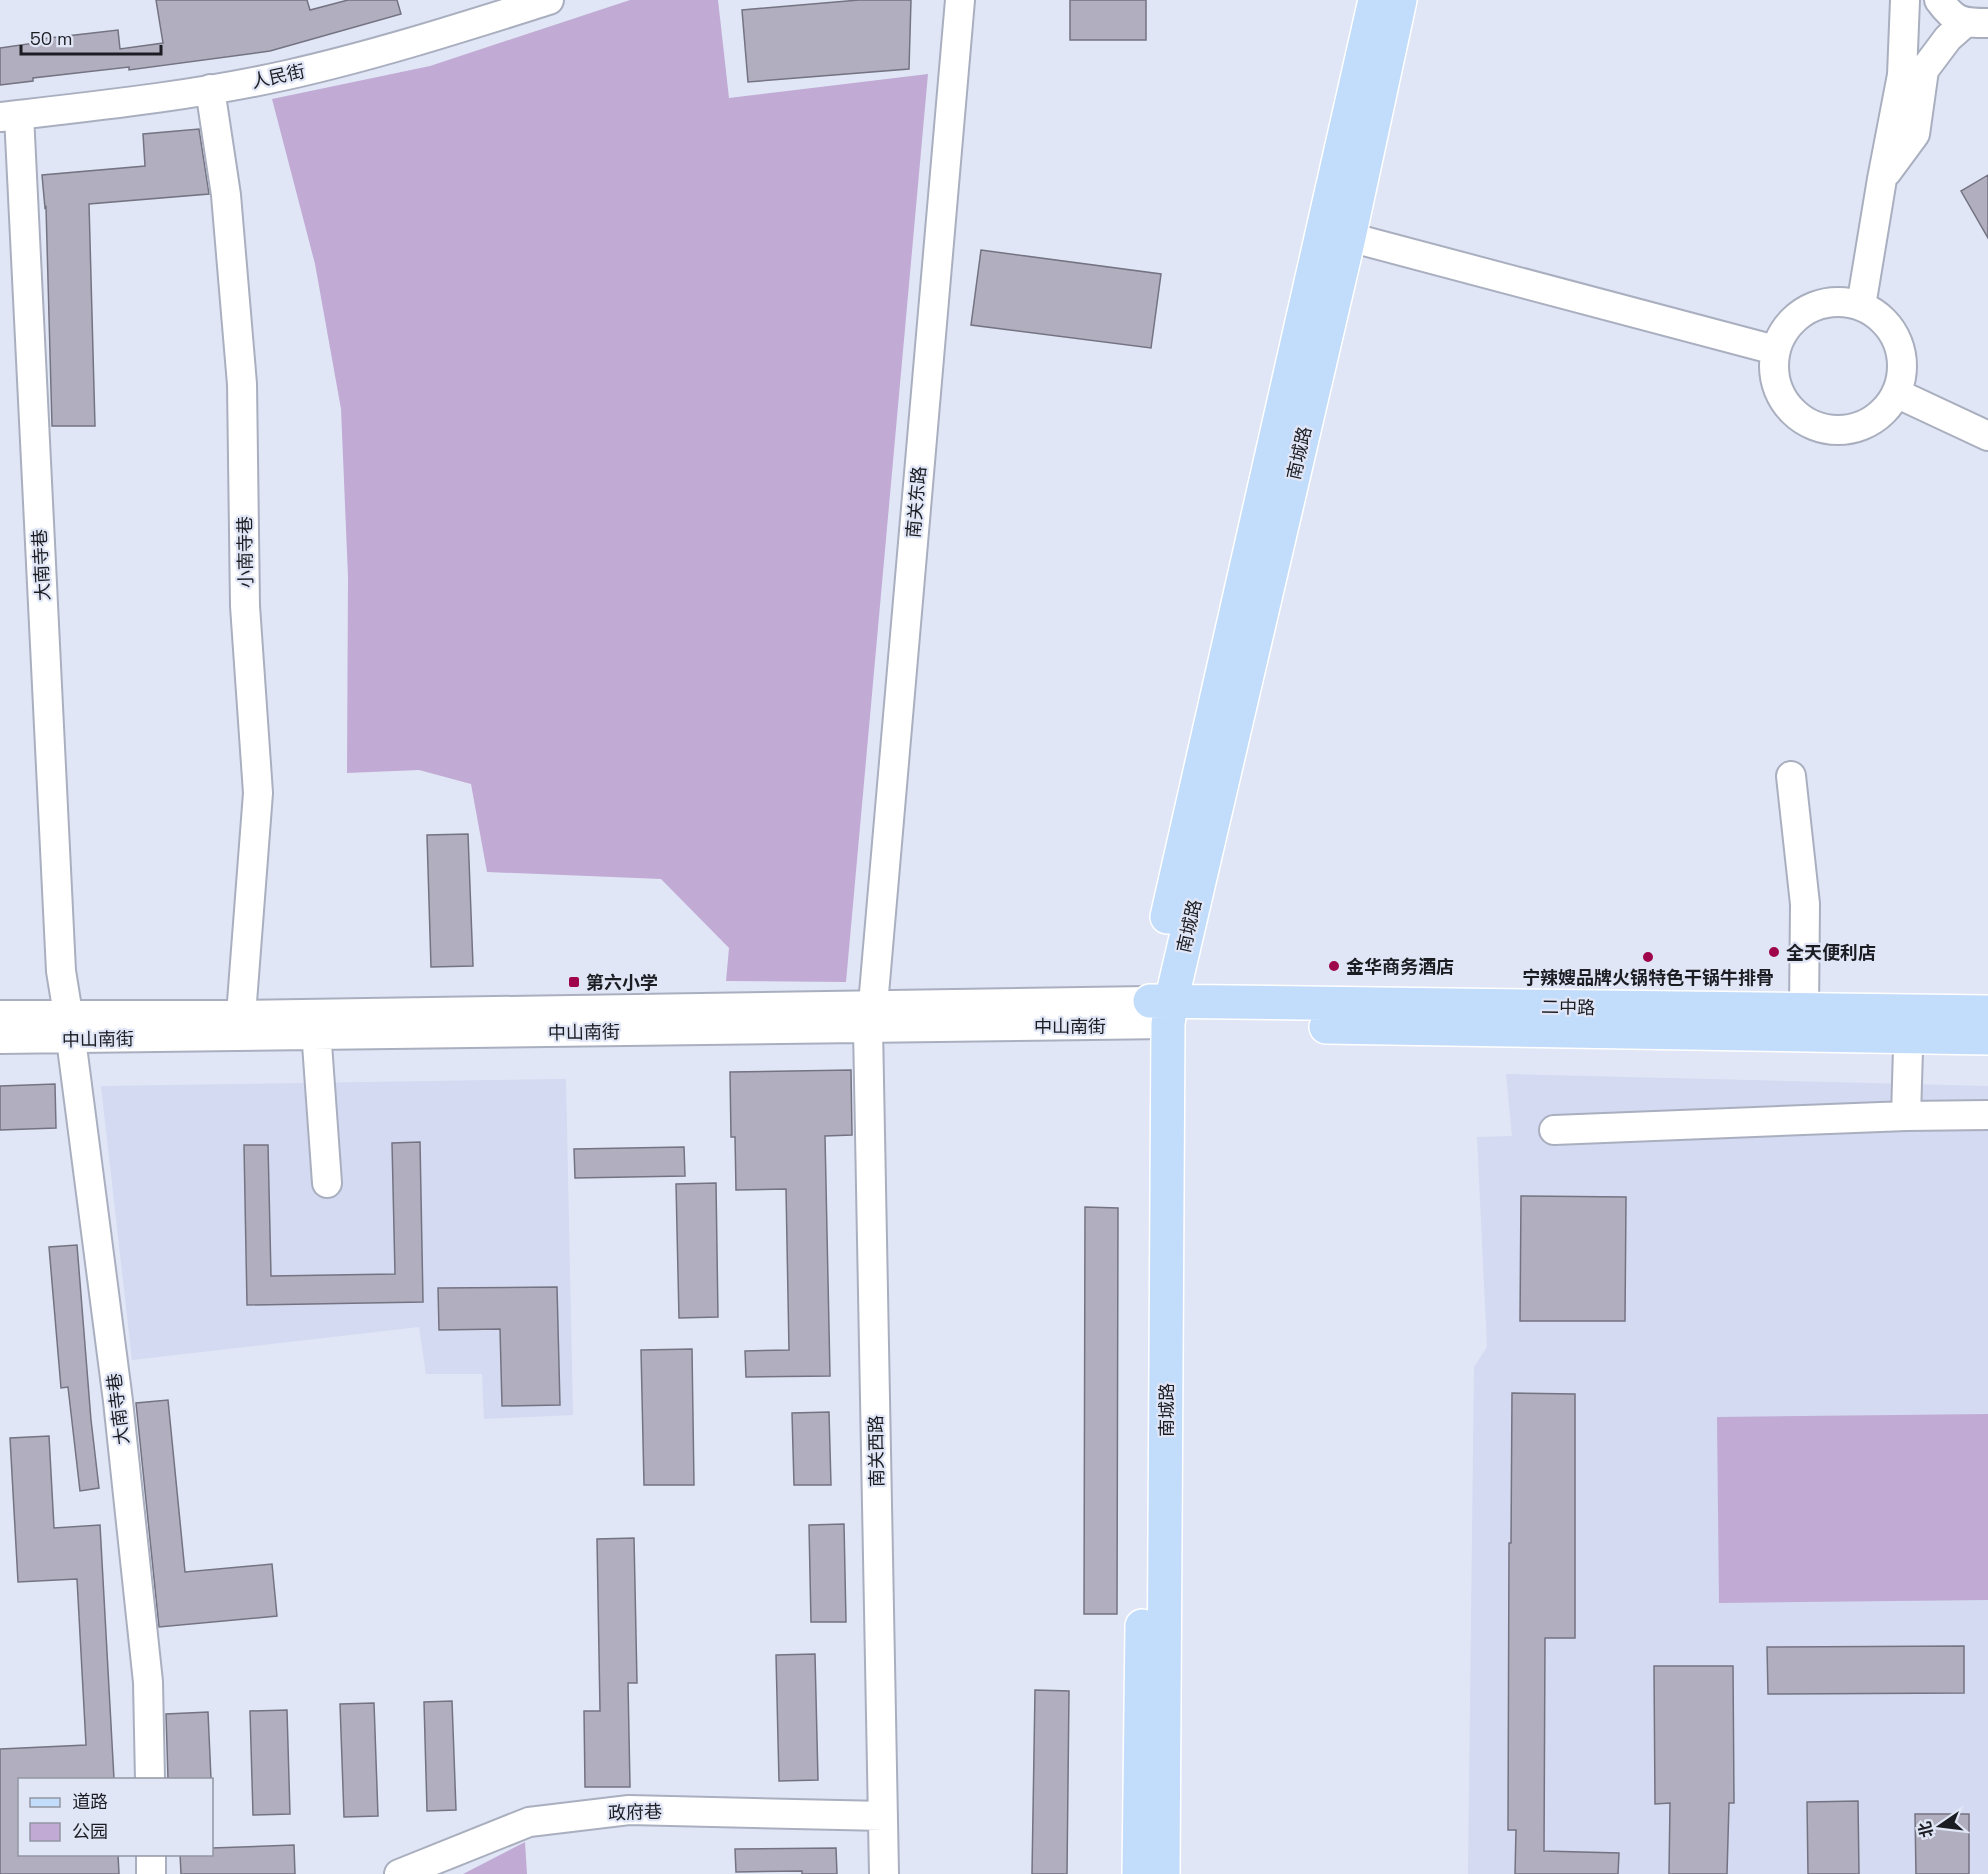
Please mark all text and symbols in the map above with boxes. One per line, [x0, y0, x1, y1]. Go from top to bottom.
scale bar [21, 18, 160, 56]
text: 50 m [30, 27, 72, 50]
street label: 人民街 [249, 59, 307, 93]
street label: 南城路 [1282, 424, 1316, 482]
street label: 南关东路 [901, 465, 931, 539]
street label: 小南寺巷 [233, 516, 257, 588]
street label: 大南寺巷 [28, 528, 54, 602]
street label: 南城路 [1172, 897, 1206, 955]
place label: 全天便利店 [1786, 941, 1876, 964]
marker: 全天便利店 [1767, 945, 1781, 959]
marker: 宁辣嫂品牌火锅特色干锅牛排骨 [1641, 950, 1655, 964]
place label: 金华商务酒店 [1346, 955, 1454, 978]
marker: 金华商务酒店 [1327, 959, 1341, 973]
place label: 宁辣嫂品牌火锅特色干锅牛排骨 [1522, 966, 1774, 989]
place label: 第六小学 [586, 971, 658, 994]
marker: 第六小学 [567, 975, 581, 989]
street label: 二中路 [1541, 995, 1595, 1019]
street label: 中山南街 [1034, 1015, 1106, 1038]
street label: 中山南街 [548, 1020, 620, 1044]
street label: 中山南街 [62, 1027, 134, 1051]
street label: 大南寺巷 [102, 1372, 134, 1446]
street label: 南城路 [1155, 1383, 1178, 1437]
street label: 南关西路 [864, 1415, 888, 1487]
legend [18, 1778, 213, 1856]
text: 道路 [72, 1790, 108, 1813]
north arrow [1910, 1796, 1970, 1856]
street label: 政府巷 [608, 1800, 662, 1824]
text: 北 [1914, 1819, 1938, 1840]
text: 公园 [72, 1820, 108, 1843]

